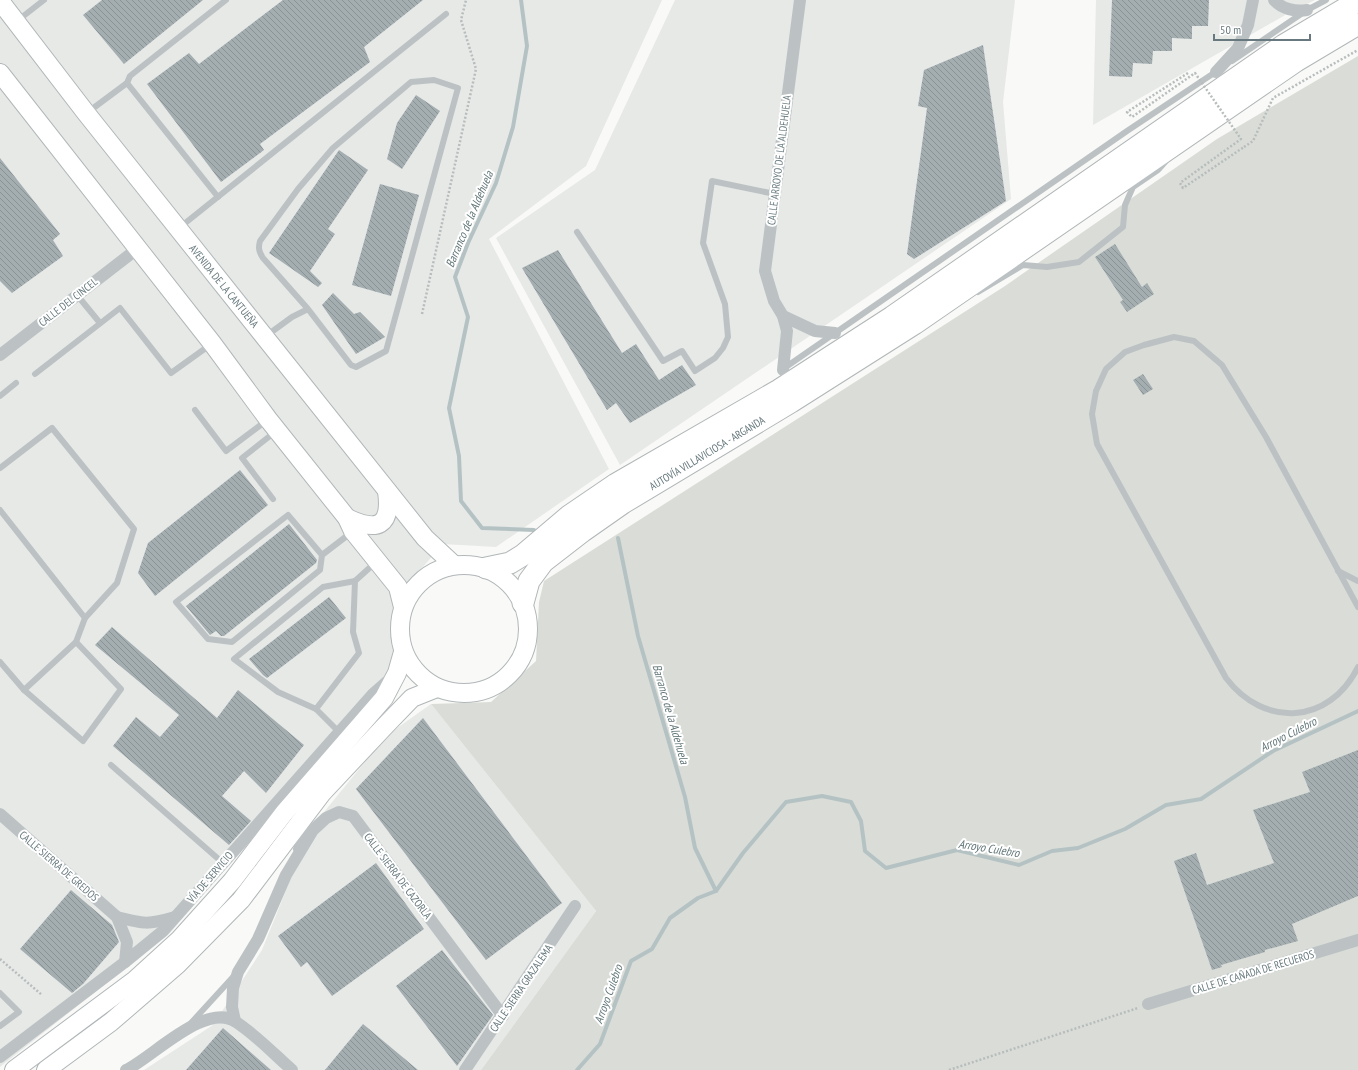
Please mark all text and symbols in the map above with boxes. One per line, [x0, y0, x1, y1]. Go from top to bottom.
scale bar [1214, 16, 1310, 42]
text: 50 m [1220, 22, 1241, 37]
street label: CALLE ARROYO DE LA ALDEHUELA [764, 93, 794, 226]
water label: Barranco de la Aldehuela [442, 168, 497, 269]
street label: AVENIDA DE LA CANTUEÑA [186, 242, 262, 331]
street label: CALLE DEL CINCEL [36, 274, 101, 329]
street label: AUTOVÍA VILLAVICIOSA - ARGANDA [647, 412, 768, 493]
water label: Barranco de la Aldehuela [650, 662, 693, 767]
water label: Arroyo Culebro [1257, 713, 1320, 755]
street label: CALLE SIERRA DE GREDOS [17, 828, 102, 904]
street label: CALLE SIERRA DE CAZORLA [361, 830, 435, 922]
water label: Arroyo Culebro [957, 836, 1021, 860]
street label: VÍA DE SERVICIO [183, 849, 236, 906]
street label: CALLE SIERRA GRAZALEMA [487, 941, 556, 1034]
street label: CALLE DE CAÑADA DE RECUEROS [1190, 947, 1316, 997]
water label: Arroyo Culebro [590, 962, 626, 1025]

